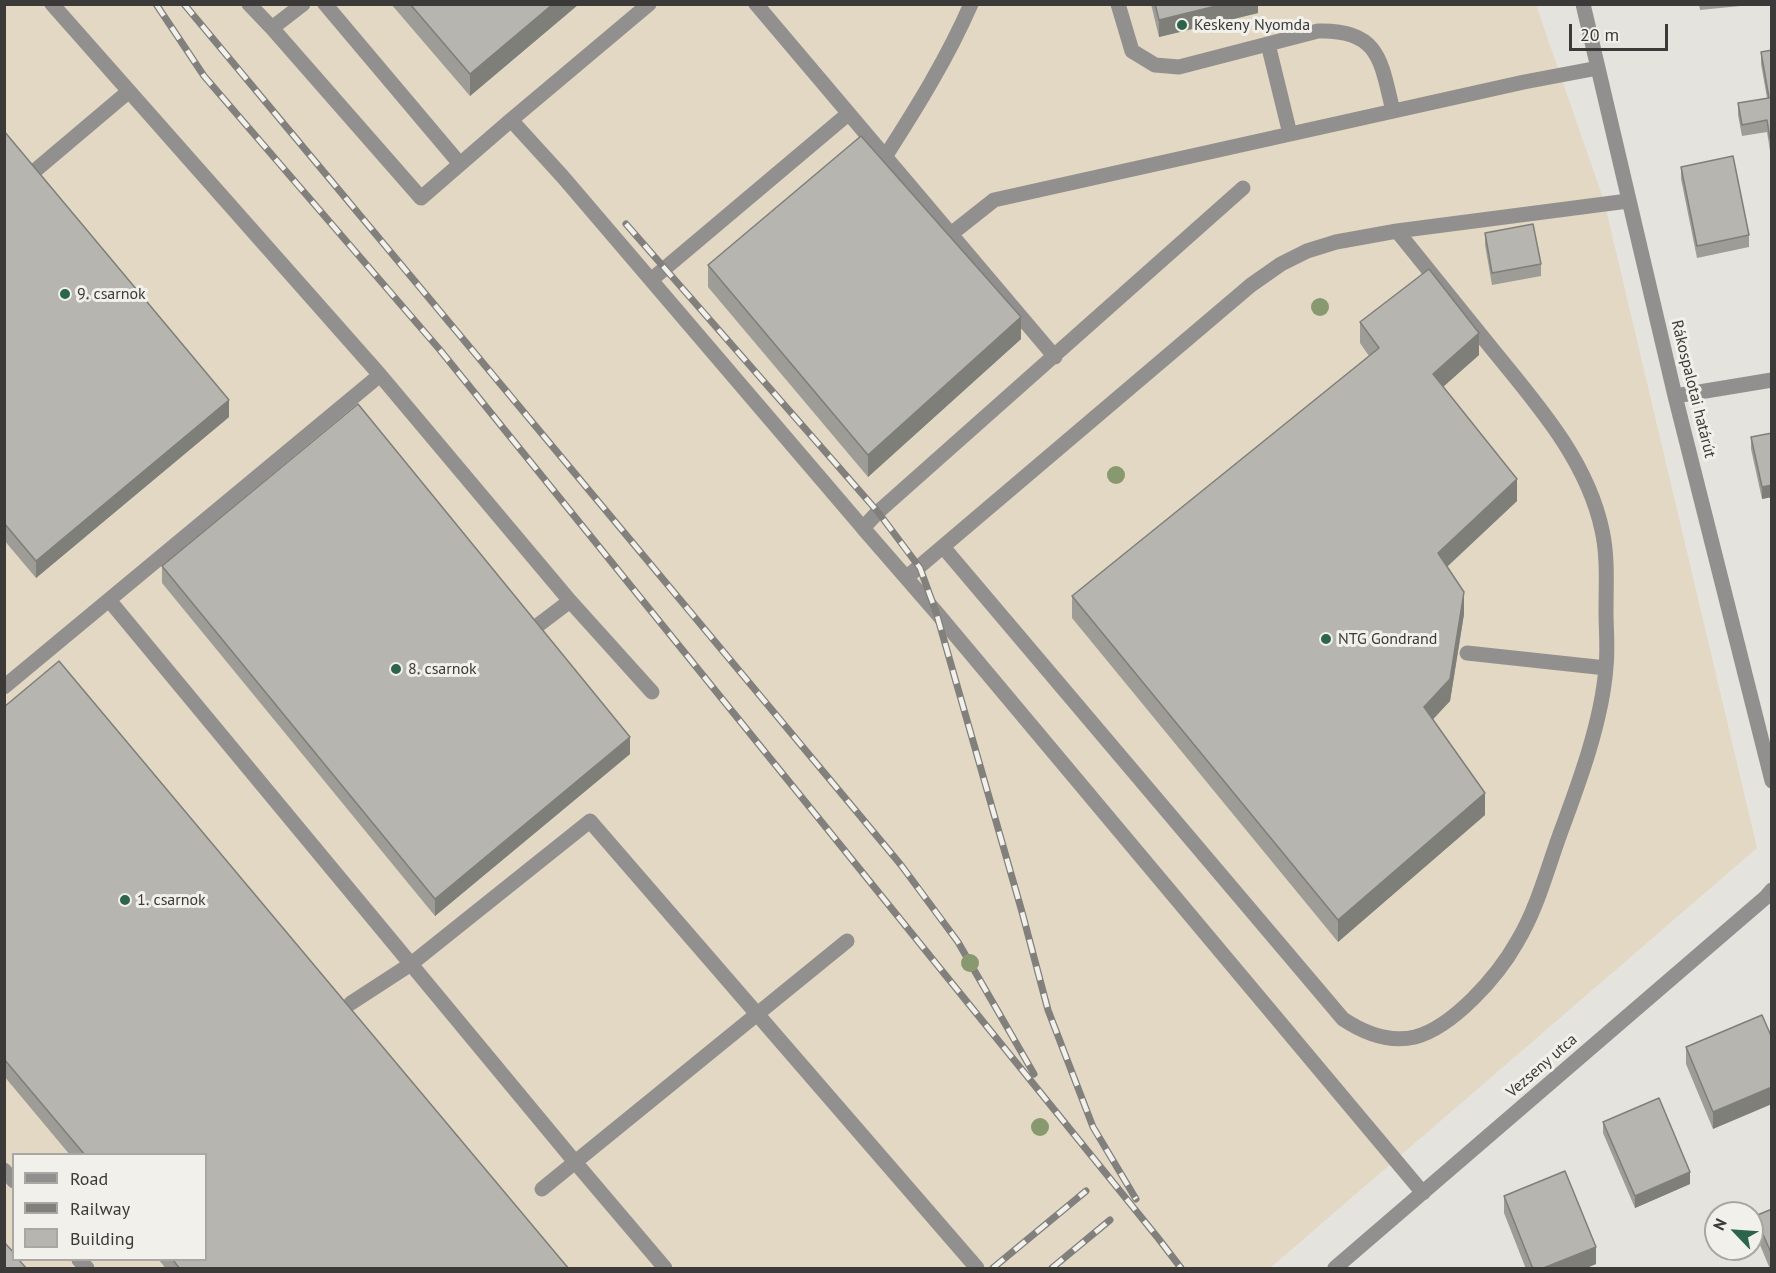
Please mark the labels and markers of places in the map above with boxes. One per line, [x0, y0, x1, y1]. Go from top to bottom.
place label: Keskeny Nyomda [1194, 15, 1310, 35]
marker: Keskeny Nyomda [1175, 18, 1189, 32]
place label: 9. csarnok [77, 284, 146, 304]
marker: 9. csarnok [58, 287, 72, 301]
place label: NTG Gondrand [1338, 629, 1437, 649]
marker: NTG Gondrand [1319, 632, 1333, 646]
place label: 8. csarnok [408, 659, 477, 679]
marker: 8. csarnok [389, 662, 403, 676]
place label: 1. csarnok [137, 890, 206, 910]
marker: 1. csarnok [118, 893, 132, 907]

